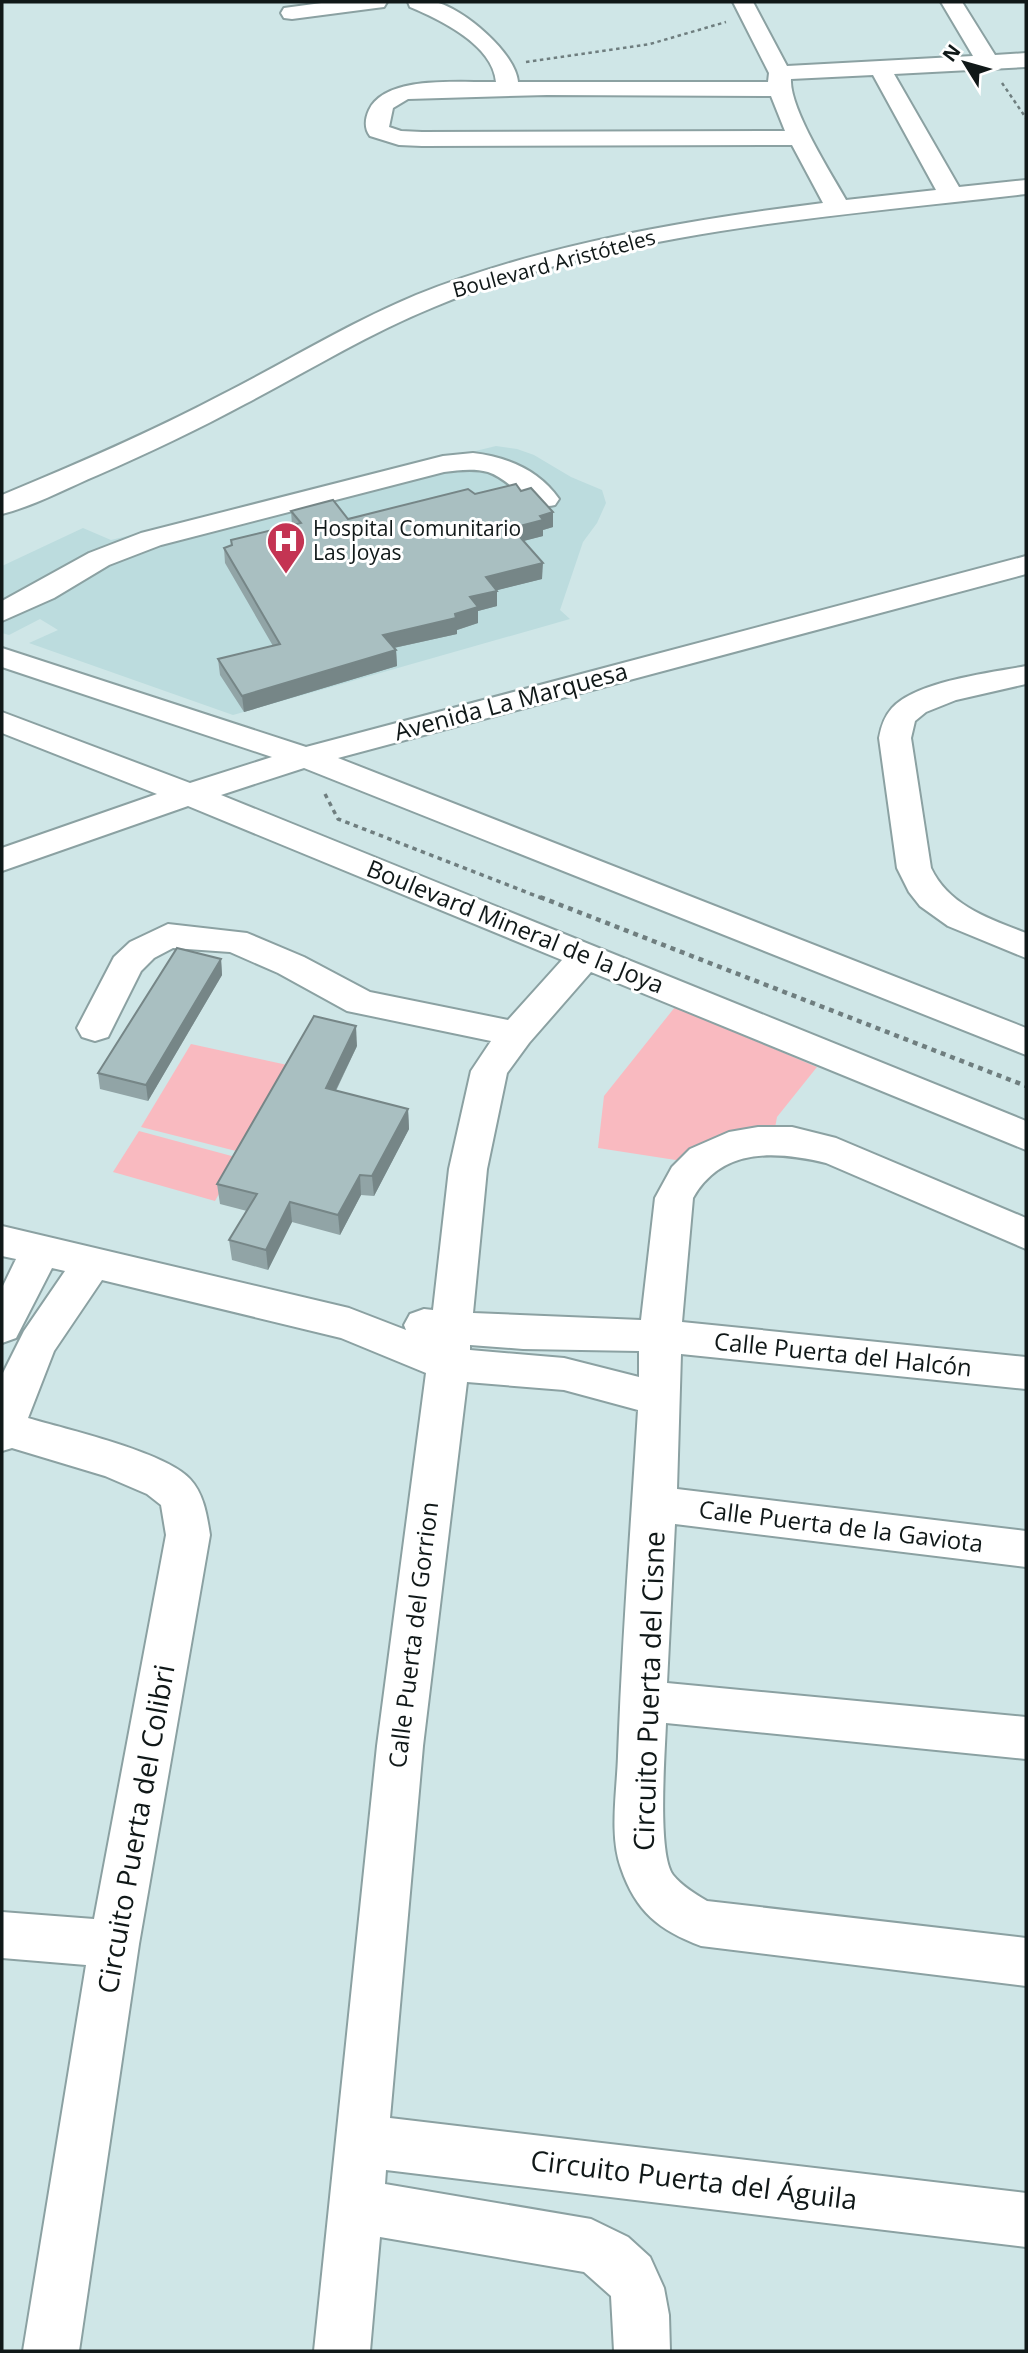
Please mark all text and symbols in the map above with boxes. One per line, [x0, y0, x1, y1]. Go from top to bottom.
north arrow [930, 28, 1000, 98]
text: N [936, 39, 966, 67]
street label: Boulevard Aristóteles [449, 222, 658, 304]
place label: Hospital Comunitario Las Joyas [313, 514, 521, 566]
hospital icon: Hospital Comunitario Las Joyas [265, 520, 307, 575]
street label: Avenida La Marquesa [390, 654, 631, 748]
street label: Boulevard Mineral de la Joya [362, 851, 669, 1000]
street label: Calle Puerta del Halcón [713, 1324, 974, 1383]
street label: Calle Puerta de la Gaviota [697, 1492, 985, 1559]
street label: Calle Puerta del Gorrion [380, 1500, 445, 1770]
street label: Circuito Puerta del Cisne [623, 1530, 673, 1852]
street label: Circuito Puerta del Colibri [87, 1661, 183, 1996]
street label: Circuito Puerta del Águila [529, 2140, 860, 2218]

